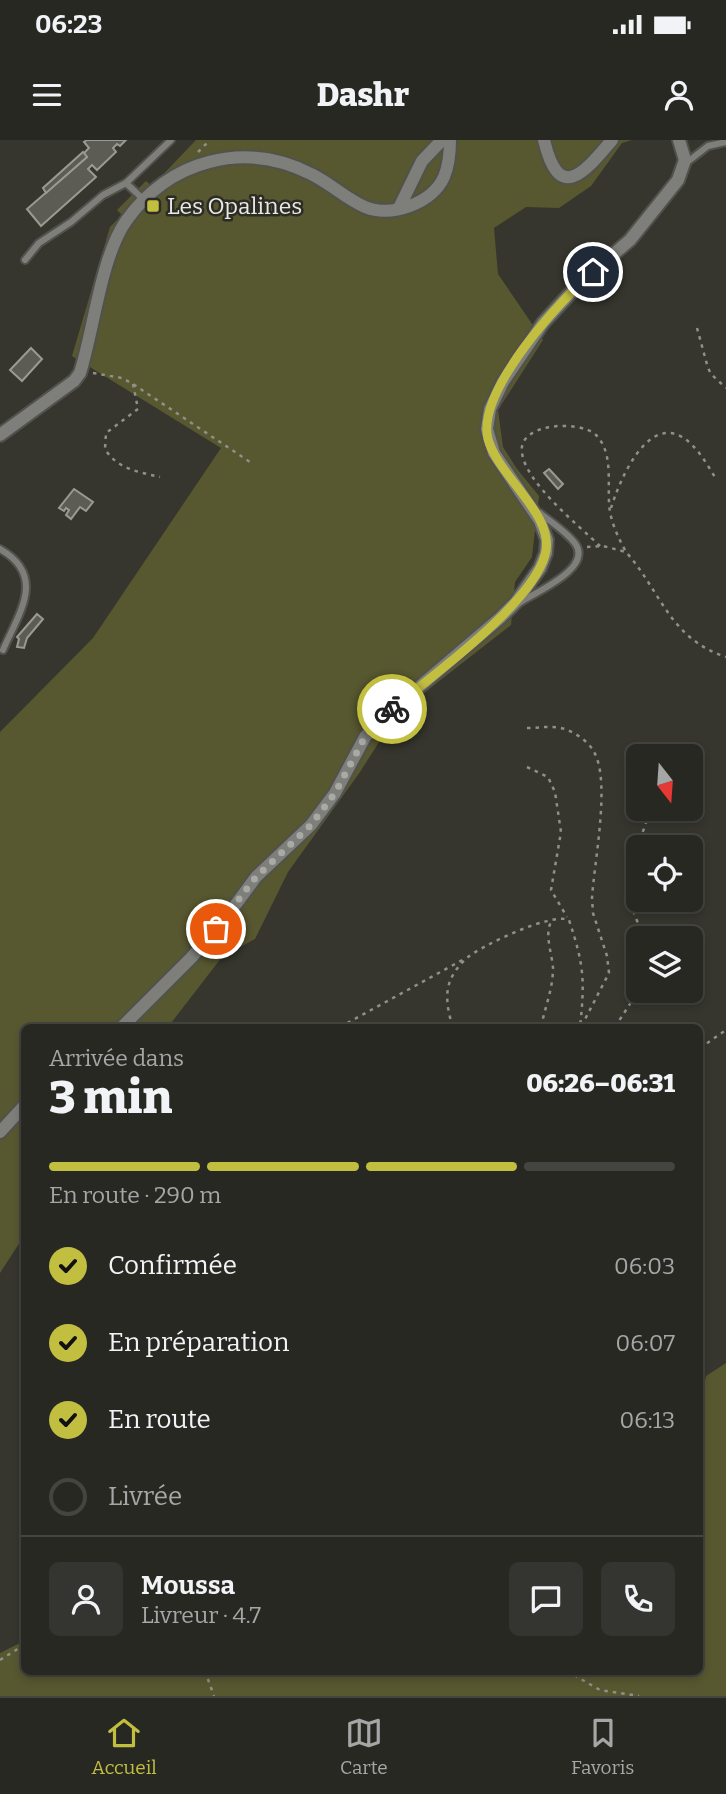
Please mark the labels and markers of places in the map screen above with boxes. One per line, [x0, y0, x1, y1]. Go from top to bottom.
place label: Les Opalines [167, 192, 302, 220]
marker: Les Opalines [145, 198, 161, 214]
pin [563, 242, 623, 302]
pin [186, 899, 246, 959]

